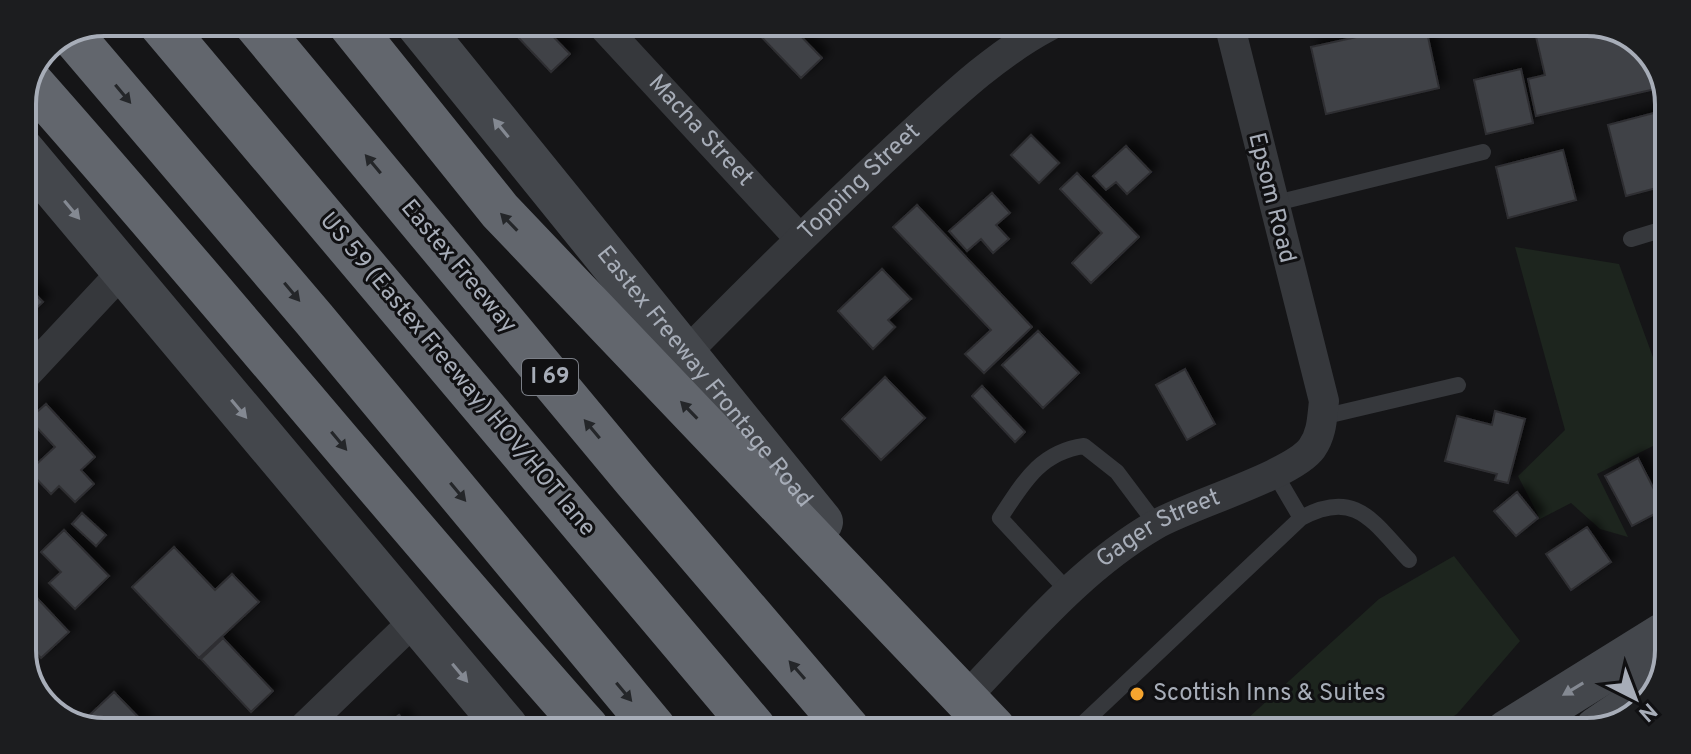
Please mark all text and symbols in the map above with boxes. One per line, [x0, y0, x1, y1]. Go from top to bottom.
street label: Macha Street [641, 69, 759, 193]
one-way arrow [114, 84, 131, 104]
street label: Topping Street [793, 117, 927, 247]
one-way arrow [493, 118, 510, 138]
street label: Epsom Road [1240, 130, 1302, 266]
one-way arrow [364, 154, 381, 175]
street label: Eastex Freeway [393, 194, 523, 340]
one-way arrow [63, 199, 80, 219]
street label: US 59 (Eastex Freeway) HOV/HOT lane [312, 207, 602, 543]
one-way arrow [501, 212, 519, 231]
street label: Eastex Freeway Frontage Road [589, 241, 819, 514]
one-way arrow [283, 282, 300, 302]
road number: I 69 [522, 359, 578, 395]
one-way arrow [230, 399, 247, 419]
one-way arrow [680, 401, 699, 420]
one-way arrow [585, 419, 601, 439]
one-way arrow [330, 431, 347, 451]
one-way arrow [449, 482, 466, 502]
street label: Gager Street [1091, 483, 1225, 575]
north arrow [1595, 658, 1675, 738]
one-way arrow [789, 660, 806, 680]
one-way arrow [451, 663, 468, 683]
place label: Scottish Inns & Suites [1153, 679, 1386, 709]
one-way arrow [615, 682, 632, 702]
one-way arrow [1562, 682, 1584, 696]
marker: Scottish Inns & Suites [1128, 685, 1146, 703]
text: N [1632, 696, 1662, 726]

